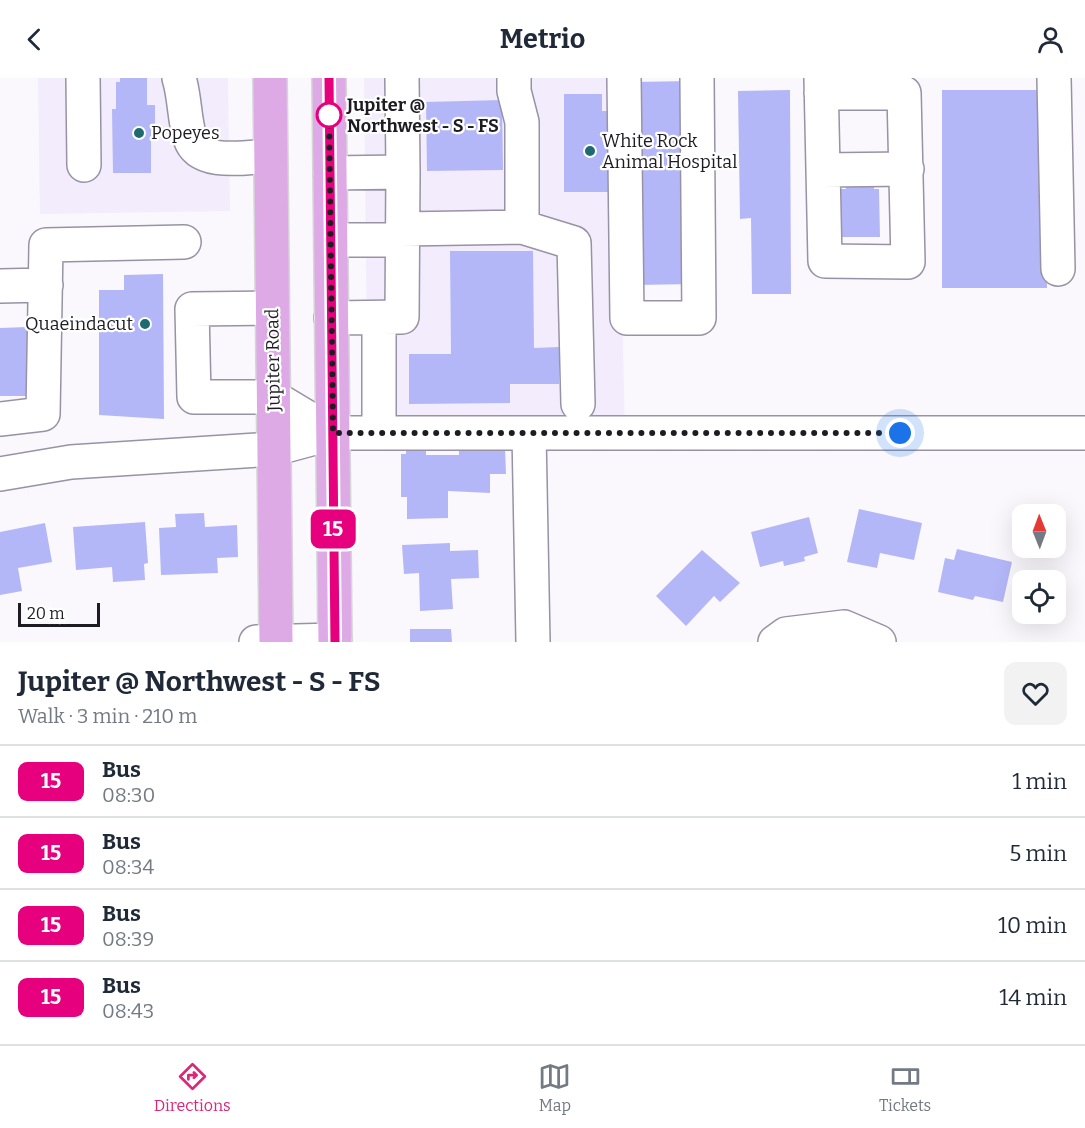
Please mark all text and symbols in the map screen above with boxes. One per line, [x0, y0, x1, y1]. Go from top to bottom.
icon: back [18, 23, 51, 56]
text: Metrio [500, 23, 585, 55]
icon: person [1034, 23, 1067, 56]
place label: Jupiter @ Northwest - S - FS [346, 94, 499, 137]
marker: Jupiter @ Northwest - S - FS [316, 102, 342, 128]
place label: Popeyes [151, 122, 220, 144]
marker: Popeyes [132, 126, 146, 140]
place label: White Rock Animal Hospital [602, 130, 737, 173]
marker: White Rock Animal Hospital [583, 144, 597, 158]
street label: Jupiter Road [261, 308, 285, 413]
place label: Quaeindacut [25, 313, 133, 335]
marker: Quaeindacut [138, 317, 152, 331]
your location [885, 418, 915, 448]
north arrow [1012, 504, 1066, 558]
map controls [1012, 504, 1066, 624]
line badge: 15 [306, 510, 360, 548]
text: 15 [323, 516, 343, 542]
button: locate [1012, 570, 1066, 624]
scale bar [18, 600, 100, 628]
text: 20 m [27, 604, 64, 623]
button: heart [1004, 662, 1067, 725]
text: Jupiter @ Northwest - S - FS [18, 665, 381, 698]
text: Walk · 3 min · 210 m [18, 704, 197, 728]
text: Bus [102, 756, 141, 783]
text: 15 [41, 768, 61, 794]
text: 1 min [1012, 768, 1067, 795]
text: 08:30 [102, 783, 155, 807]
text: Bus [102, 828, 141, 855]
text: 15 [41, 840, 61, 866]
text: 5 min [1009, 840, 1067, 867]
text: 08:34 [102, 855, 154, 879]
text: Bus [102, 900, 141, 927]
text: 15 [41, 912, 61, 938]
text: 10 min [998, 912, 1067, 939]
text: 08:39 [102, 927, 154, 951]
text: Bus [102, 972, 141, 999]
text: 15 [41, 984, 61, 1010]
text: 14 min [999, 984, 1067, 1011]
text: 08:43 [102, 999, 154, 1023]
tab: Directions [154, 1060, 231, 1115]
tab: Map [538, 1060, 571, 1115]
tab: Tickets [879, 1060, 931, 1115]

